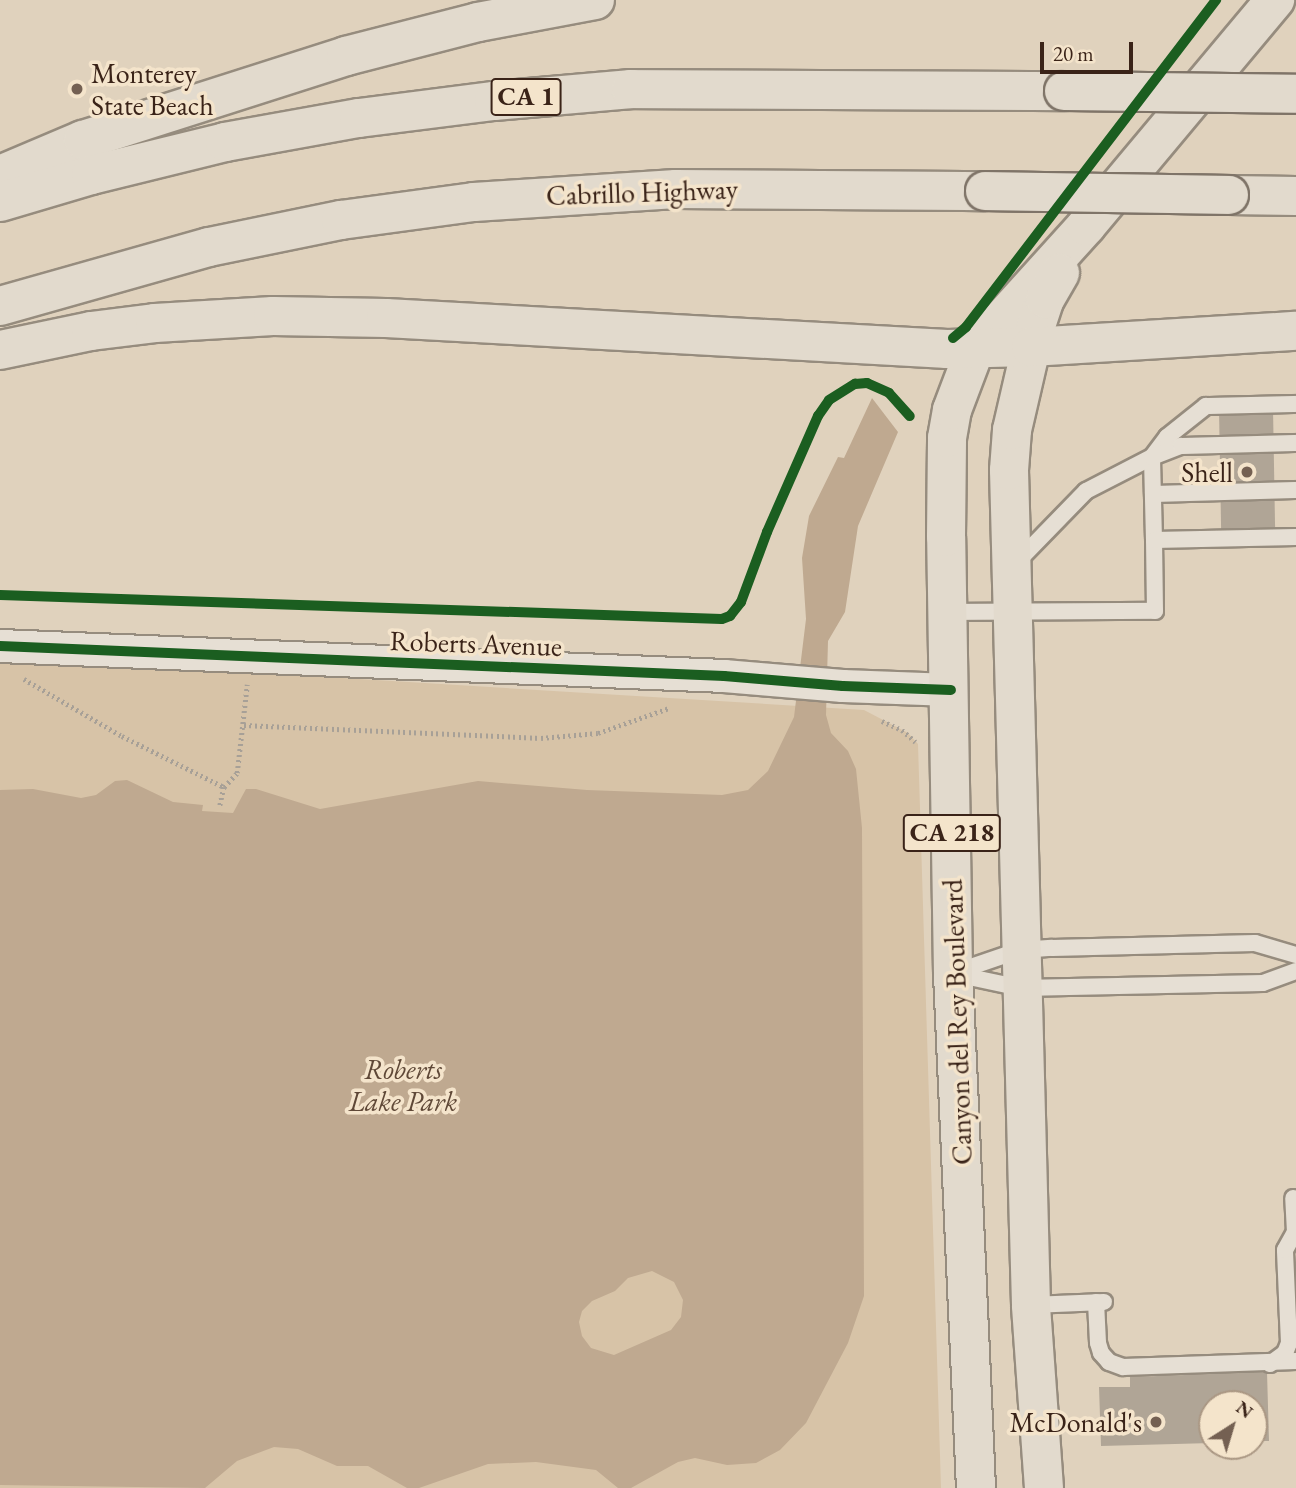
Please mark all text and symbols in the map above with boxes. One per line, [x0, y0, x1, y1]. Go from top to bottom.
scale bar [1044, 28, 1137, 72]
text: 20 m [1053, 40, 1094, 67]
place label: Monterey State Beach [91, 56, 214, 122]
road number: CA 1 [489, 74, 563, 120]
marker: Monterey State Beach [69, 81, 85, 97]
street label: Cabrillo Highway [546, 172, 738, 212]
place label: Shell [1181, 455, 1233, 489]
marker: Shell [1239, 464, 1255, 480]
street label: Roberts Avenue [389, 623, 563, 663]
road number: CA 218 [901, 810, 1003, 856]
street label: Canyon del Rey Boulevard [935, 879, 979, 1165]
park label: Roberts Lake Park [349, 1052, 457, 1118]
north arrow [1198, 1390, 1268, 1460]
text: N [1231, 1395, 1258, 1424]
place label: McDonald's [1009, 1405, 1142, 1439]
marker: McDonald's [1148, 1414, 1164, 1430]

